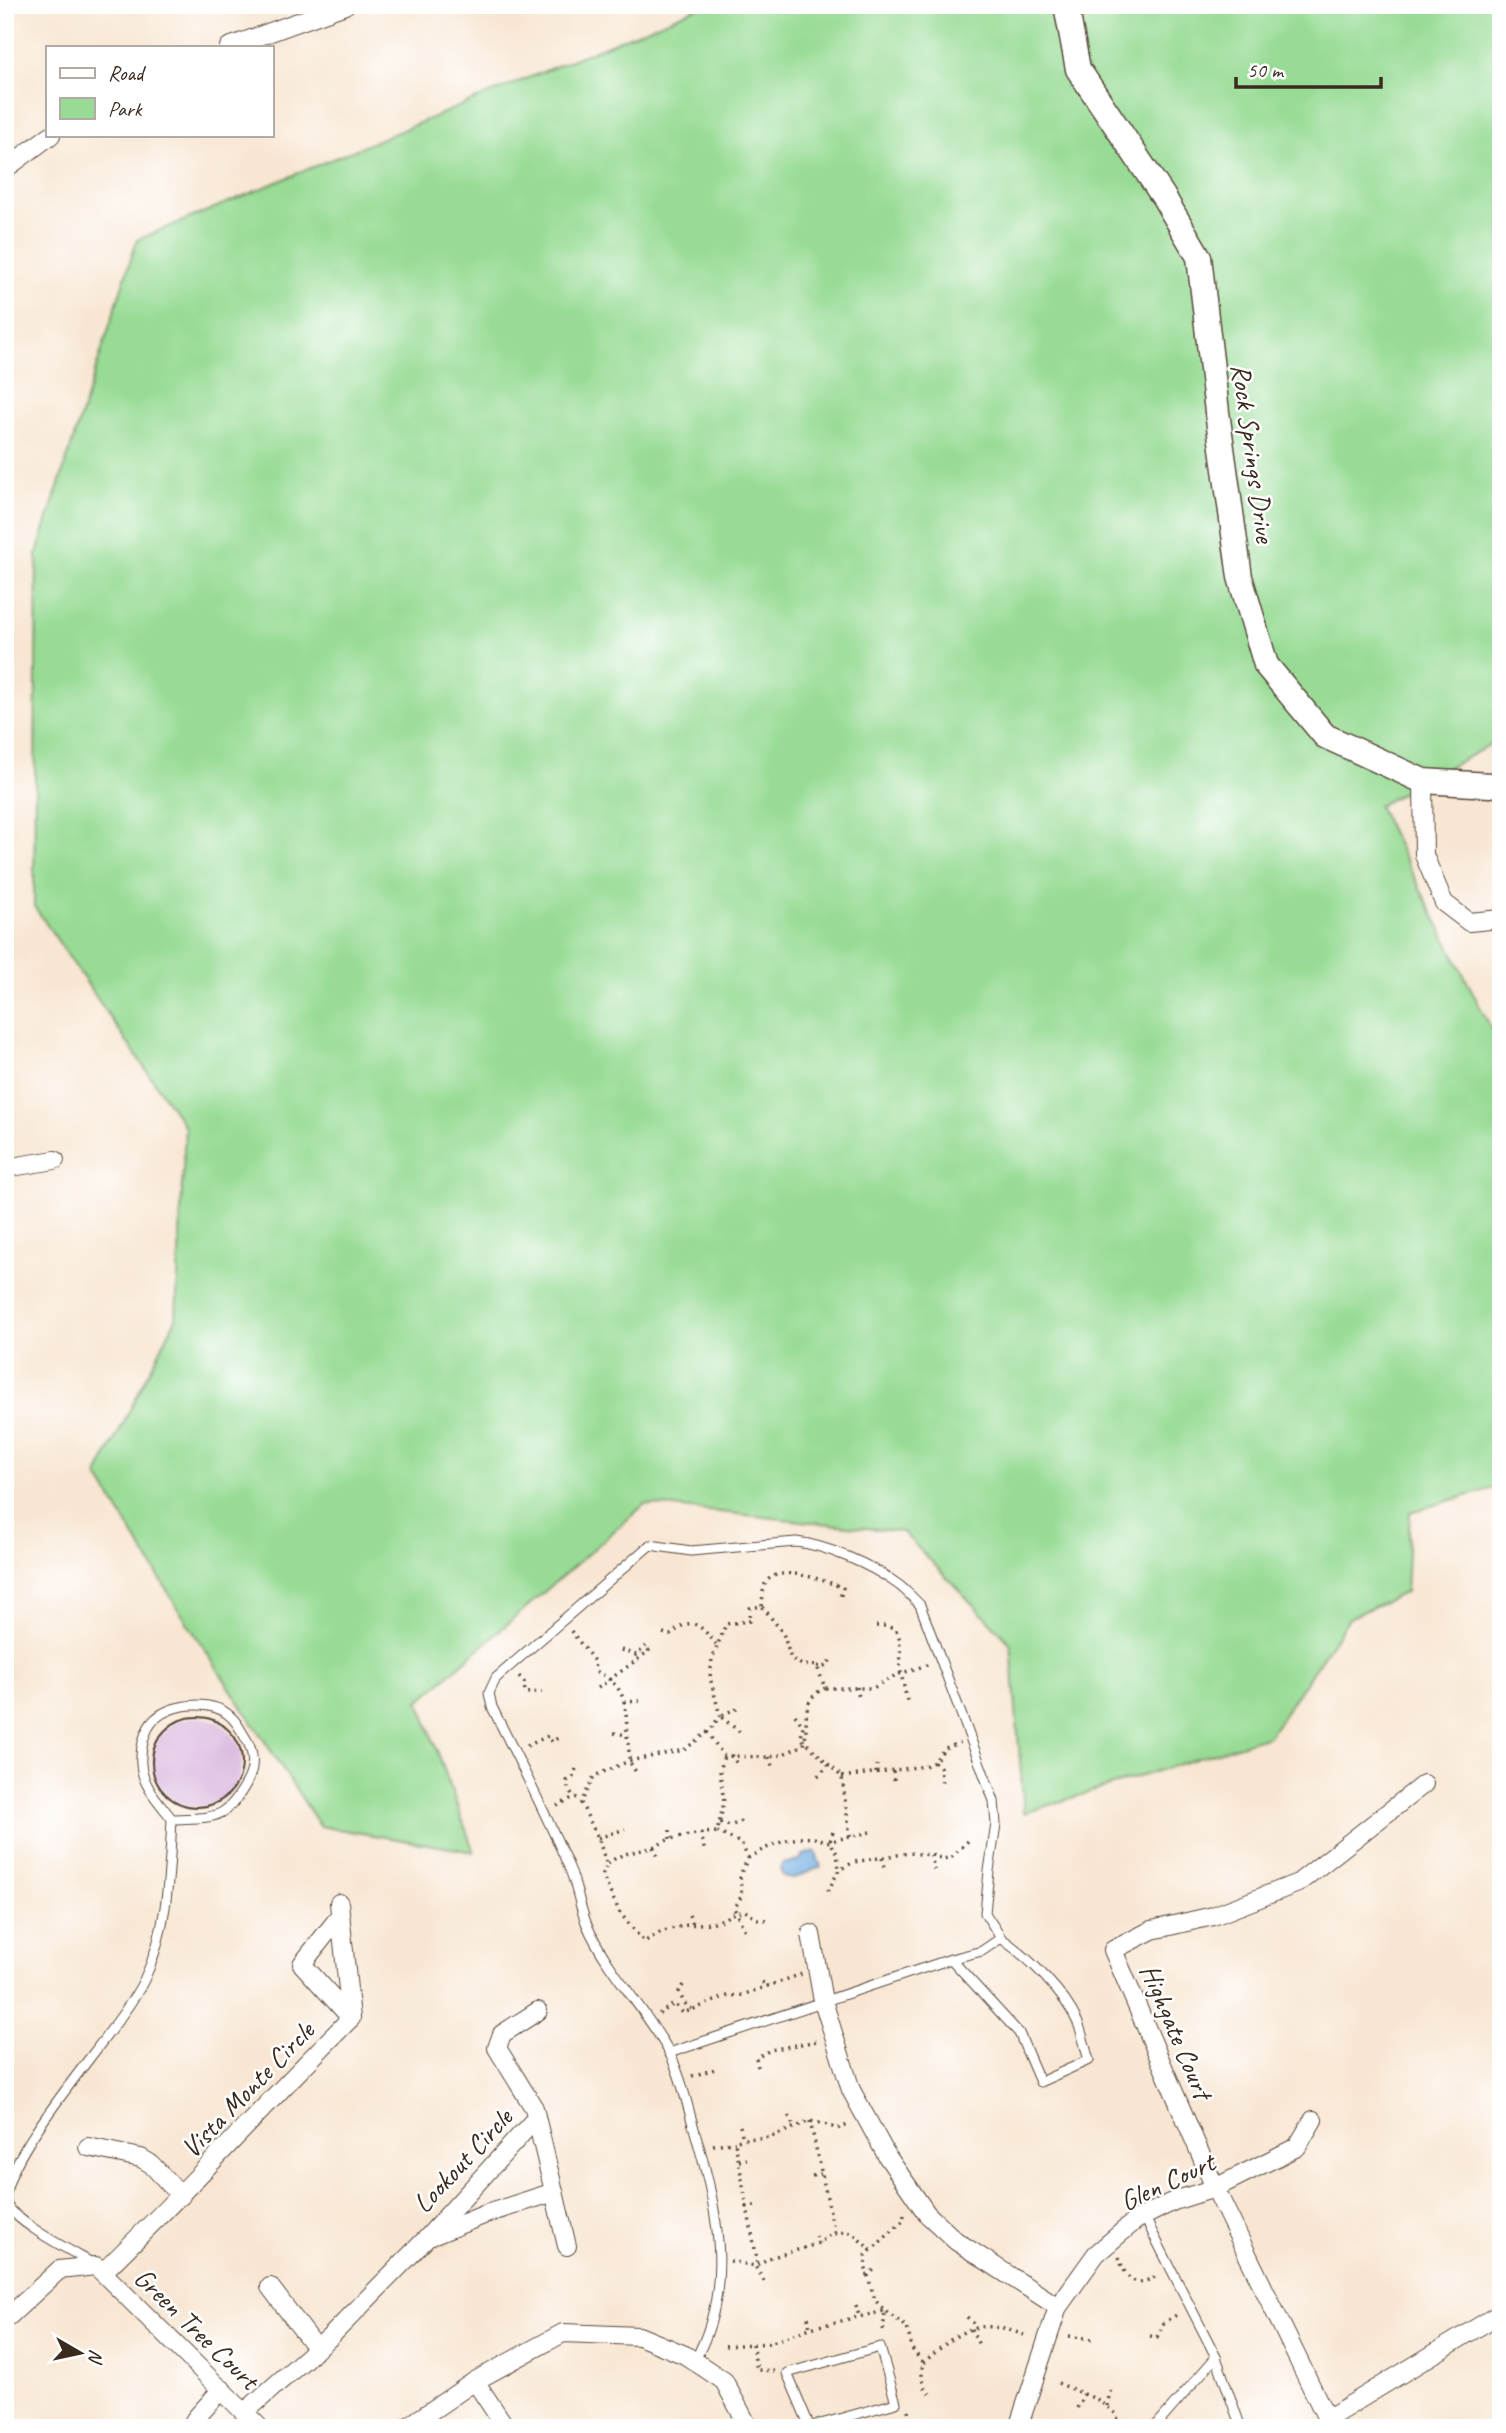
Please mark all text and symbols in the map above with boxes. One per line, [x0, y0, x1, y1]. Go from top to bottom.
legend [46, 46, 273, 136]
scale bar [1236, 46, 1382, 90]
text: 50 m [1247, 57, 1285, 83]
text: Road [108, 60, 147, 86]
text: Park [108, 96, 143, 122]
street label: Rock Springs Drive [1224, 362, 1284, 546]
street label: Highgate Court [1132, 1959, 1222, 2107]
street label: Vista Monte Circle [173, 2012, 323, 2165]
street label: Lookout Circle [405, 2099, 521, 2220]
street label: Glen Court [1114, 2143, 1222, 2218]
street label: Green Tree Court [127, 2260, 268, 2399]
north arrow [46, 2318, 116, 2388]
text: N [83, 2348, 109, 2366]

